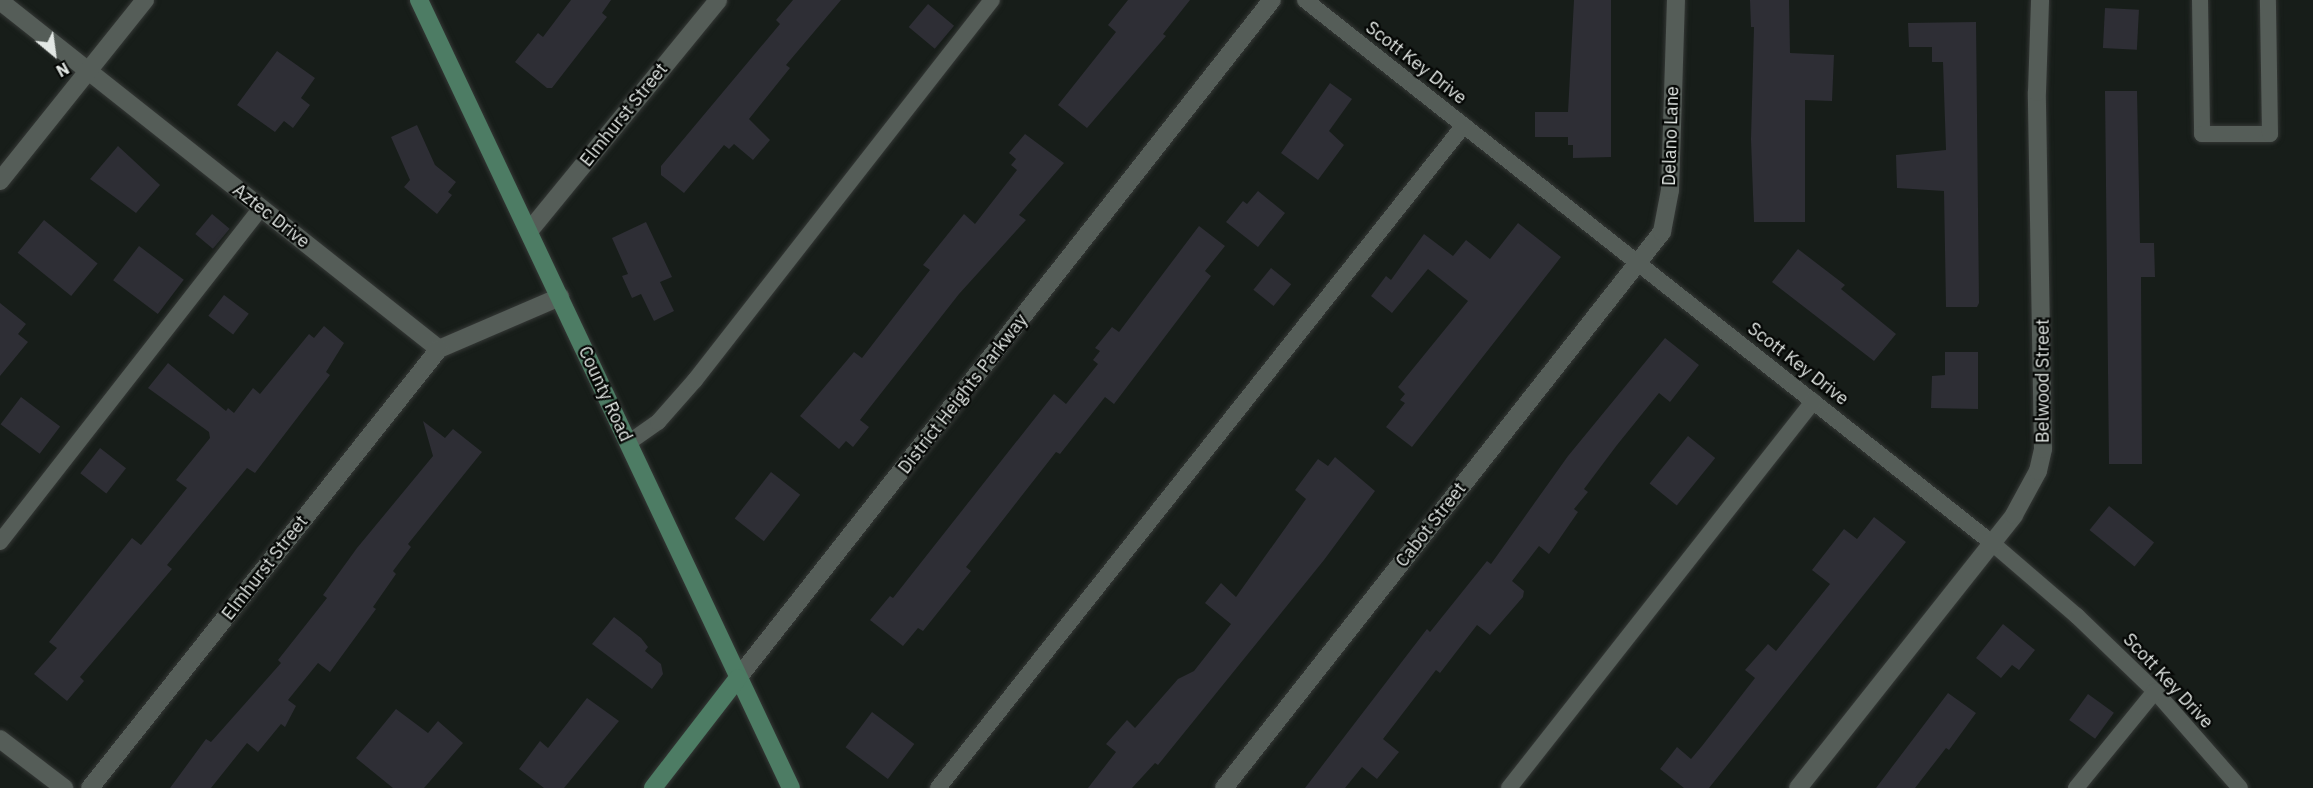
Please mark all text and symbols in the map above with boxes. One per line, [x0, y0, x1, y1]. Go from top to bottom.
street label: Scott Key Drive [1361, 17, 1471, 109]
north arrow [24, 24, 84, 84]
text: N [53, 58, 73, 81]
street label: Elmhurst Street [576, 59, 672, 171]
street label: Delano Lane [1658, 86, 1684, 186]
street label: Aztec Drive [228, 179, 314, 253]
street label: District Heights Parkway [894, 310, 1032, 478]
street label: Scott Key Drive [1743, 318, 1853, 410]
street label: Belwood Street [2032, 319, 2054, 443]
street label: County Road [574, 343, 636, 445]
street label: Cabot Street [1391, 478, 1471, 572]
street label: Elmhurst Street [217, 511, 313, 625]
street label: Scott Key Drive [2119, 629, 2217, 733]

